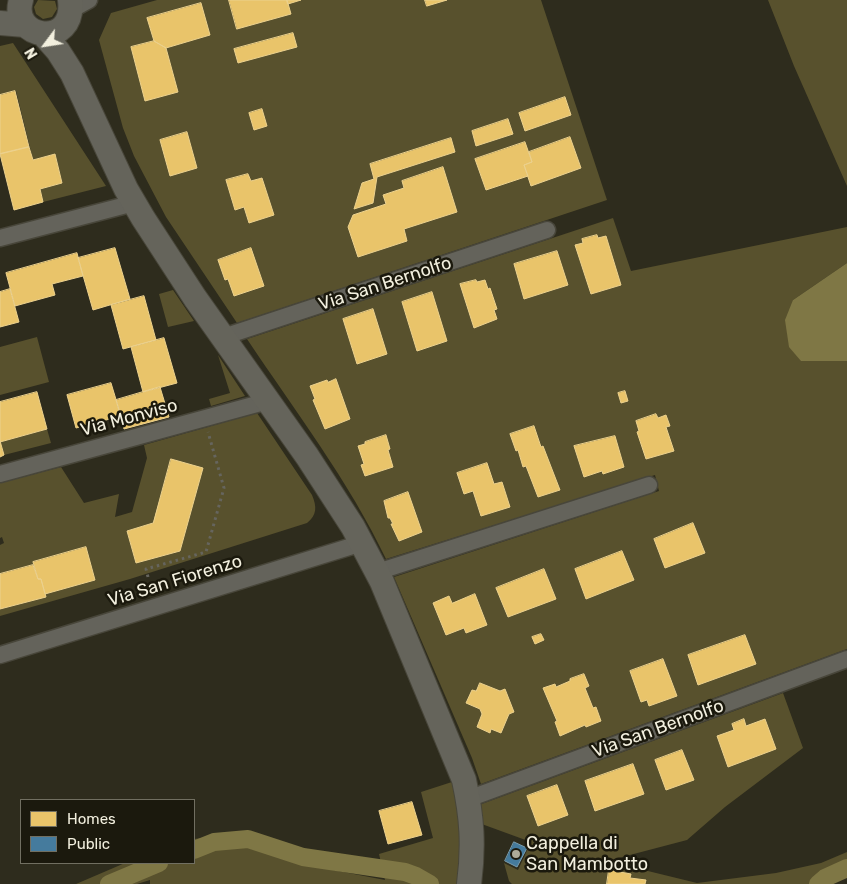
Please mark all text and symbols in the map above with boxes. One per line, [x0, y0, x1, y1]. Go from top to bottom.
north arrow [20, 20, 70, 70]
text: N [22, 44, 42, 62]
street label: Via San Bernolfo [316, 252, 454, 316]
street label: Via Monviso [78, 395, 180, 441]
street label: Via San Fiorenzo [105, 550, 245, 612]
street label: Via San Bernolfo [589, 695, 727, 763]
legend [20, 799, 195, 864]
text: Homes [67, 810, 116, 828]
place label: Cappella di San Mambotto [526, 833, 648, 876]
text: Public [67, 835, 110, 853]
marker: Cappella di San Mambotto [510, 848, 522, 860]

